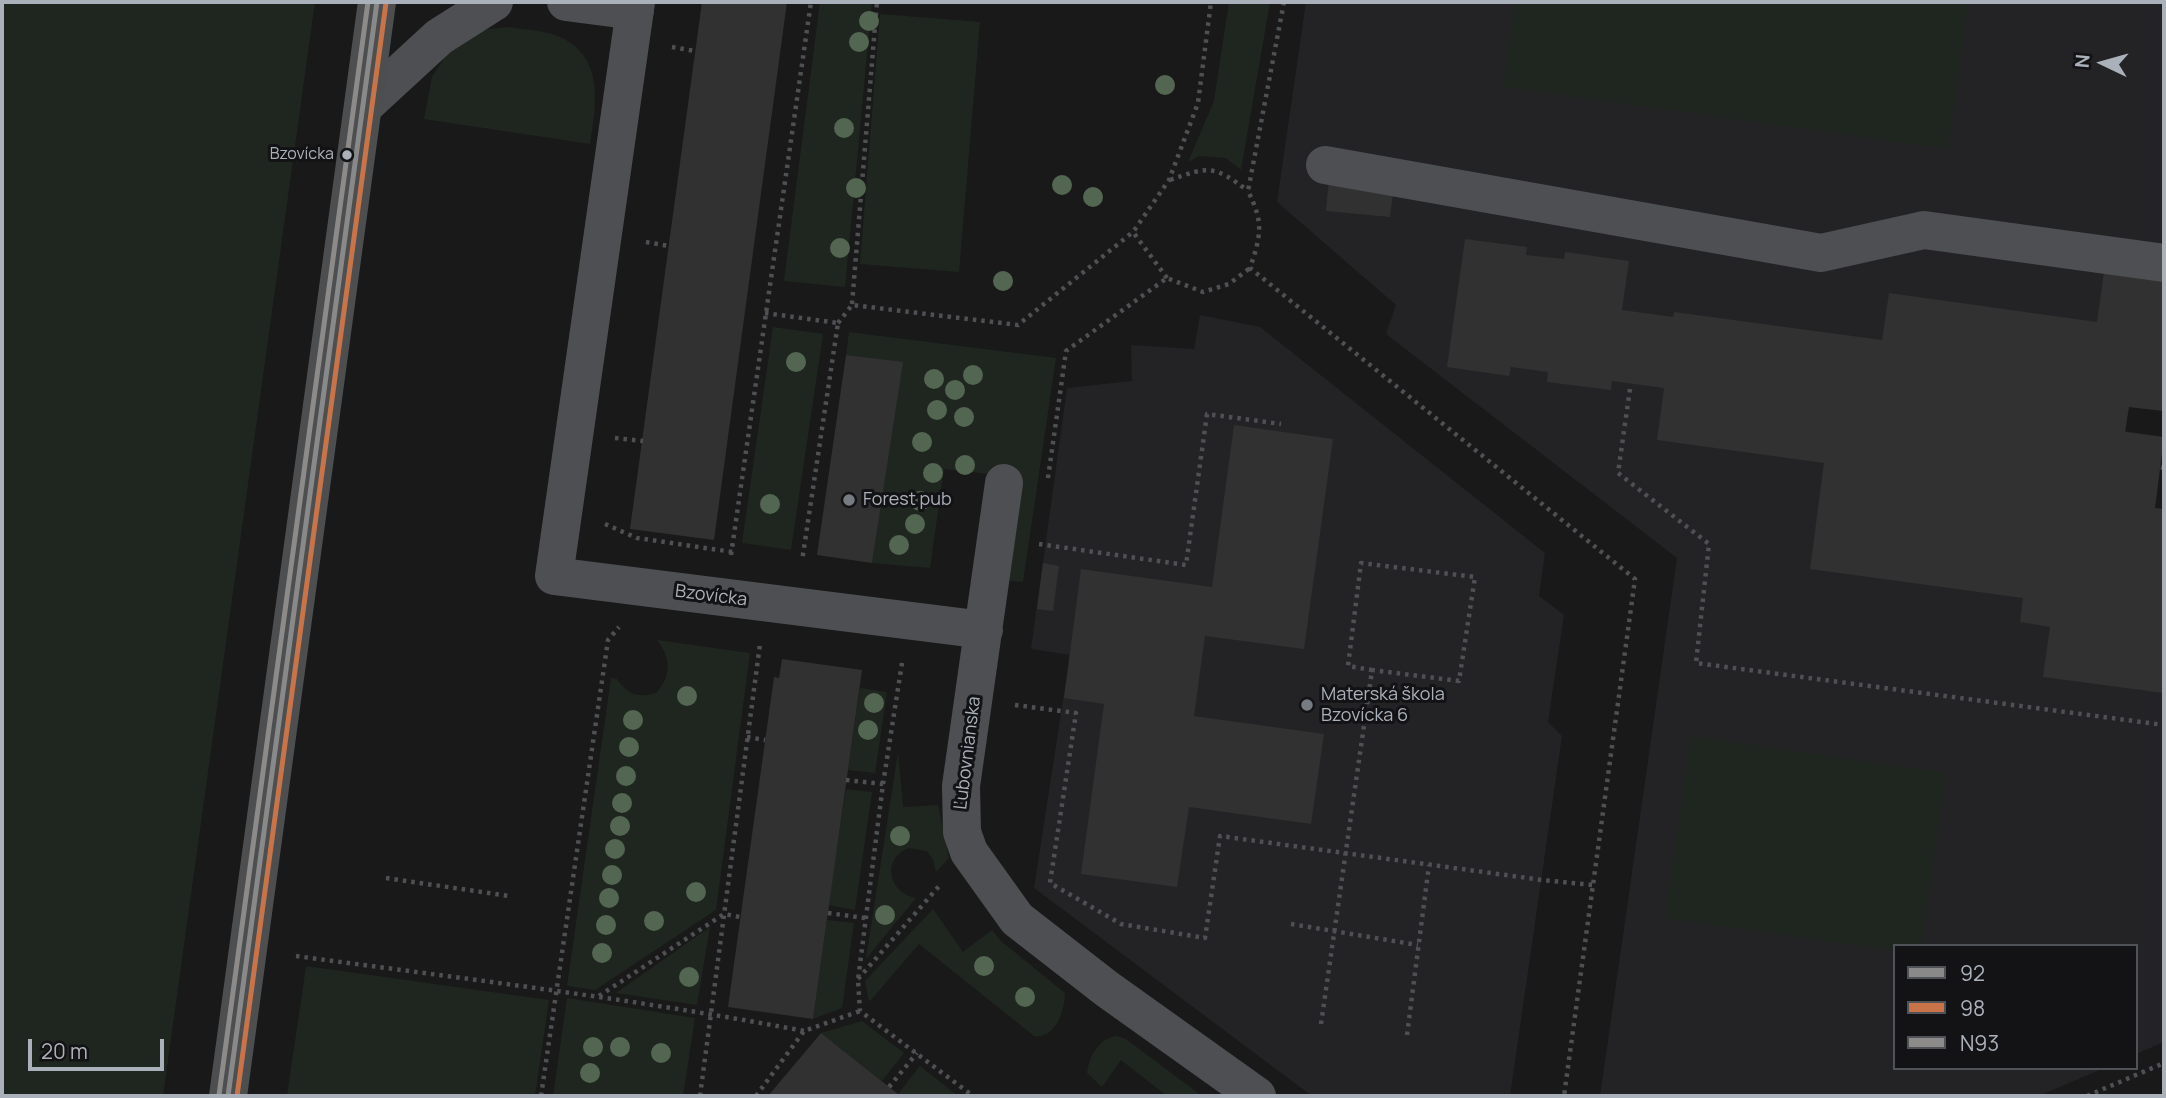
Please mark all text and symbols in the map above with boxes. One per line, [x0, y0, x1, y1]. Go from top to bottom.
north arrow [2068, 28, 2138, 98]
text: N [2069, 53, 2096, 69]
place label: Bzovícka [270, 145, 334, 165]
marker: Bzovícka [340, 148, 354, 162]
place label: Forest pub [863, 489, 952, 511]
marker: Forest pub [841, 492, 857, 508]
street label: Bzovícka [674, 581, 748, 611]
place label: Materská škola Bzovícka 6 [1321, 684, 1445, 726]
street label: Ľubovnianska [950, 695, 986, 811]
marker: Materská škola Bzovícka 6 [1299, 697, 1315, 713]
legend [1893, 944, 2138, 1070]
text: 92 [1960, 959, 1985, 987]
text: 98 [1960, 994, 1985, 1022]
scale bar [32, 1024, 168, 1068]
text: N93 [1960, 1029, 1999, 1057]
text: 20 m [41, 1037, 88, 1065]

